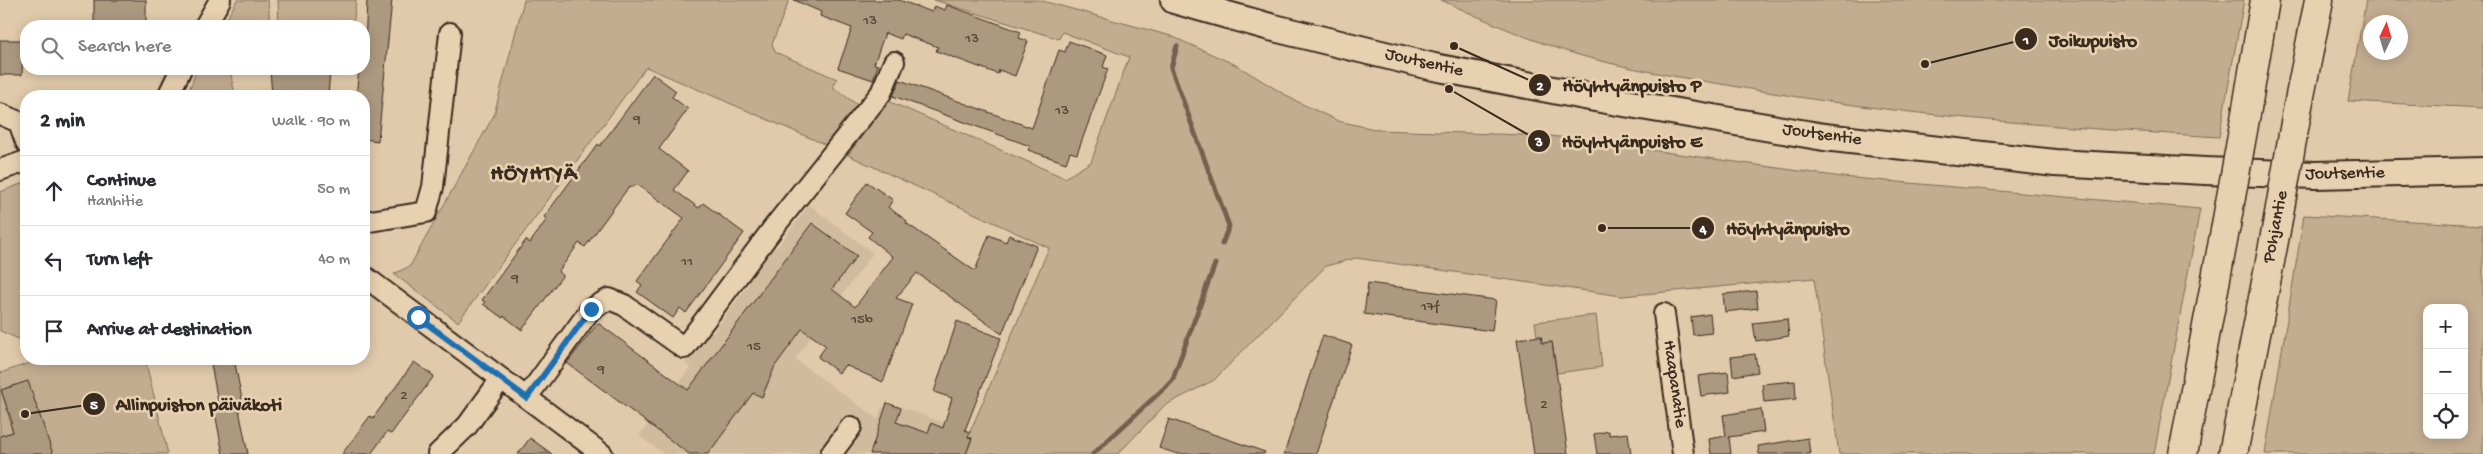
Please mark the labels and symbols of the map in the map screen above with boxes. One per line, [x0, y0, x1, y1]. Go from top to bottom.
house number: 13 [862, 12, 877, 30]
north arrow [2363, 15, 2408, 60]
callout: Joikupuisto [2013, 22, 2147, 56]
house number: 13 [964, 30, 979, 48]
text: Joikupuisto [2048, 31, 2137, 54]
text: 1 [2022, 32, 2029, 50]
street label: Joutsentie [1383, 44, 1466, 82]
callout: Höyhtyänpuisto P [1528, 68, 1712, 102]
text: Höyhtyänpuisto P [1563, 76, 1703, 99]
text: 2 [1536, 78, 1544, 96]
house number: 13 [1054, 102, 1069, 120]
house number: 9 [632, 111, 641, 129]
street label: Joutsentie [1781, 119, 1864, 151]
callout: Höyhtyänpuisto E [1526, 124, 1712, 158]
text: Höyhtyänpuisto E [1562, 132, 1703, 155]
text: 3 [1534, 134, 1543, 152]
district label: HÖYHTYÄ [490, 162, 579, 188]
street label: Joutsentie [2305, 163, 2386, 185]
street label: Pohjantie [2259, 188, 2293, 266]
callout: Höyhtyänpuisto [1691, 211, 1860, 245]
text: Höyhtyänpuisto [1726, 219, 1850, 242]
text: 4 [1698, 221, 1707, 239]
house number: 11 [680, 253, 693, 271]
house number: 9 [510, 270, 519, 288]
route end [580, 298, 603, 321]
house number: 17f [1420, 298, 1441, 316]
route start [407, 306, 430, 329]
house number: 15b [850, 311, 873, 329]
house number: 15 [746, 338, 761, 356]
street label: Haapanatie [1657, 339, 1691, 430]
house number: 9 [596, 361, 605, 379]
callout: Allinpuiston päiväkoti [81, 387, 293, 421]
house number: 2 [400, 387, 408, 405]
text: Allinpuiston päiväkoti [115, 395, 282, 418]
house number: 2 [1540, 396, 1548, 414]
text: 5 [90, 397, 98, 415]

